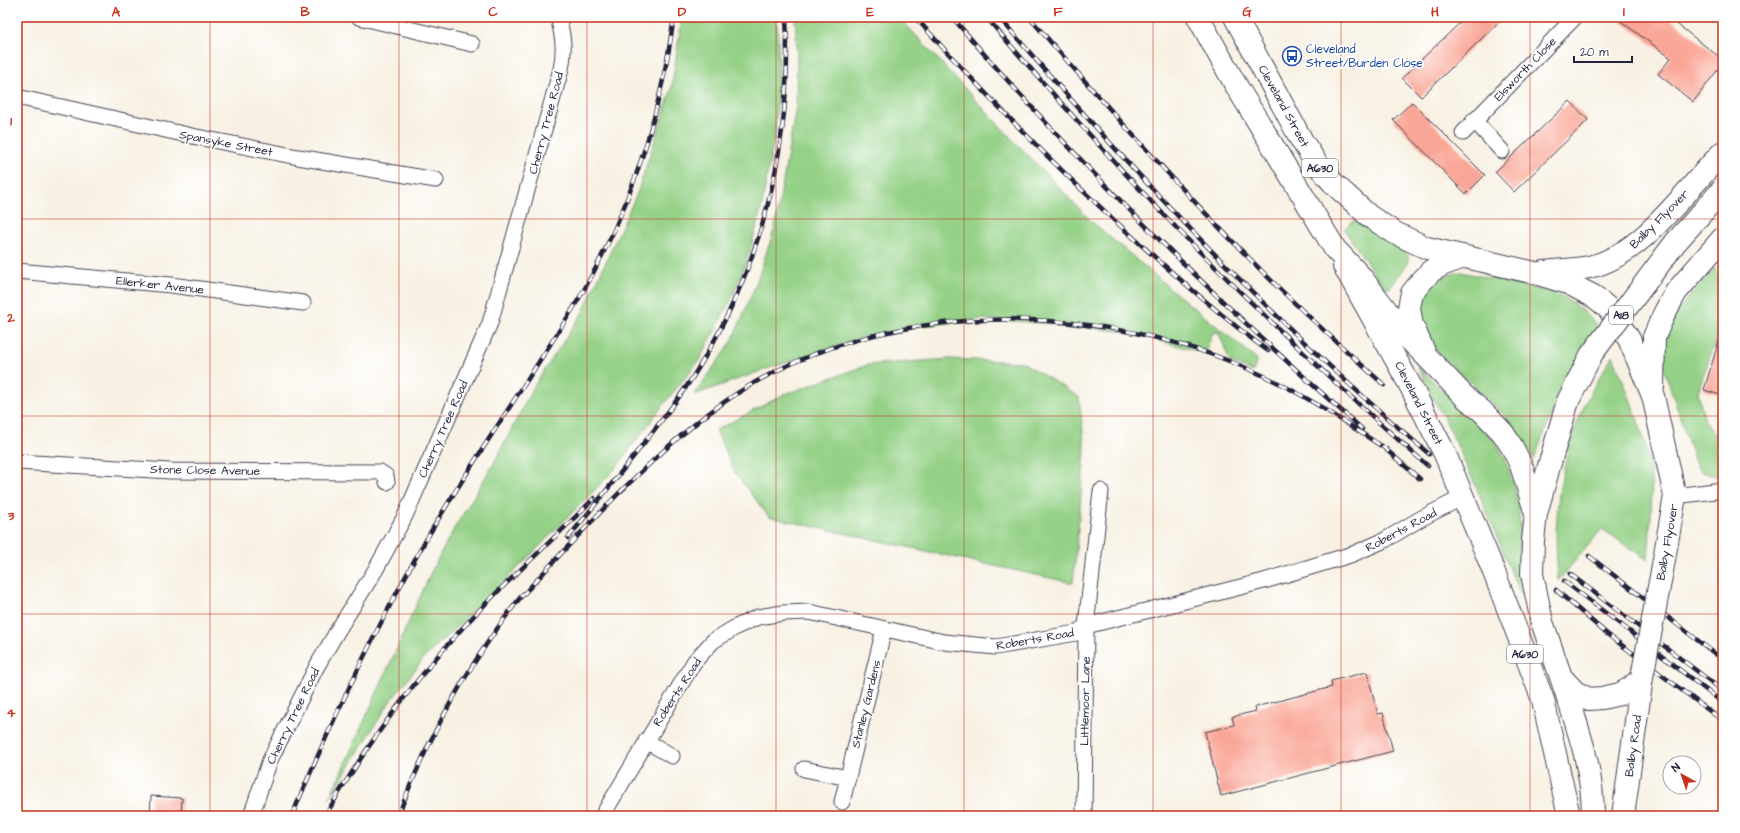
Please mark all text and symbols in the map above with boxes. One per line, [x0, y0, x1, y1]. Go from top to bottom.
text: A [112, 3, 121, 21]
text: B [300, 3, 310, 21]
text: C [488, 3, 498, 21]
text: D [678, 3, 687, 21]
text: E [866, 3, 874, 21]
text: F [1053, 3, 1063, 21]
text: G [1242, 3, 1252, 21]
text: H [1431, 3, 1439, 21]
text: I [1623, 3, 1625, 21]
street label: Elsworth Close [1490, 33, 1561, 105]
scale bar [1574, 38, 1632, 64]
place label: Cleveland Street/Burden Close [1306, 41, 1423, 72]
text: 20 m [1580, 44, 1609, 61]
bus stop icon: Cleveland Street/Burden Close [1281, 45, 1303, 67]
street label: Cleveland Street [1254, 62, 1313, 151]
street label: Cherry Tree Road [525, 70, 569, 176]
text: 1 [10, 112, 12, 130]
street label: Spansyke Street [178, 126, 274, 162]
road number: A630 [1302, 159, 1338, 177]
street label: Balby Flyover [1626, 186, 1694, 253]
street label: Ellerker Avenue [115, 272, 205, 299]
road number: A18 [1609, 306, 1633, 324]
text: 2 [6, 309, 15, 327]
street label: Cleveland Street [1390, 359, 1447, 448]
street label: Cherry Tree Road [414, 378, 473, 481]
street label: Stone Close Avenue [150, 461, 261, 480]
street label: Balby Flyover [1652, 502, 1684, 582]
street label: Roberts Road [1363, 505, 1440, 556]
text: 3 [7, 507, 15, 525]
street label: Roberts Road [995, 624, 1075, 655]
road number: A630 [1507, 645, 1543, 663]
street label: Roberts Road [649, 655, 706, 730]
street label: Littlemoor Lane [1076, 656, 1095, 746]
street label: Stanley Gardens [847, 658, 887, 750]
street label: Cherry Tree Road [263, 665, 325, 768]
text: 4 [7, 704, 16, 722]
street label: Balby Road [1621, 714, 1647, 778]
north arrow [1662, 755, 1702, 795]
text: N [1668, 760, 1683, 776]

